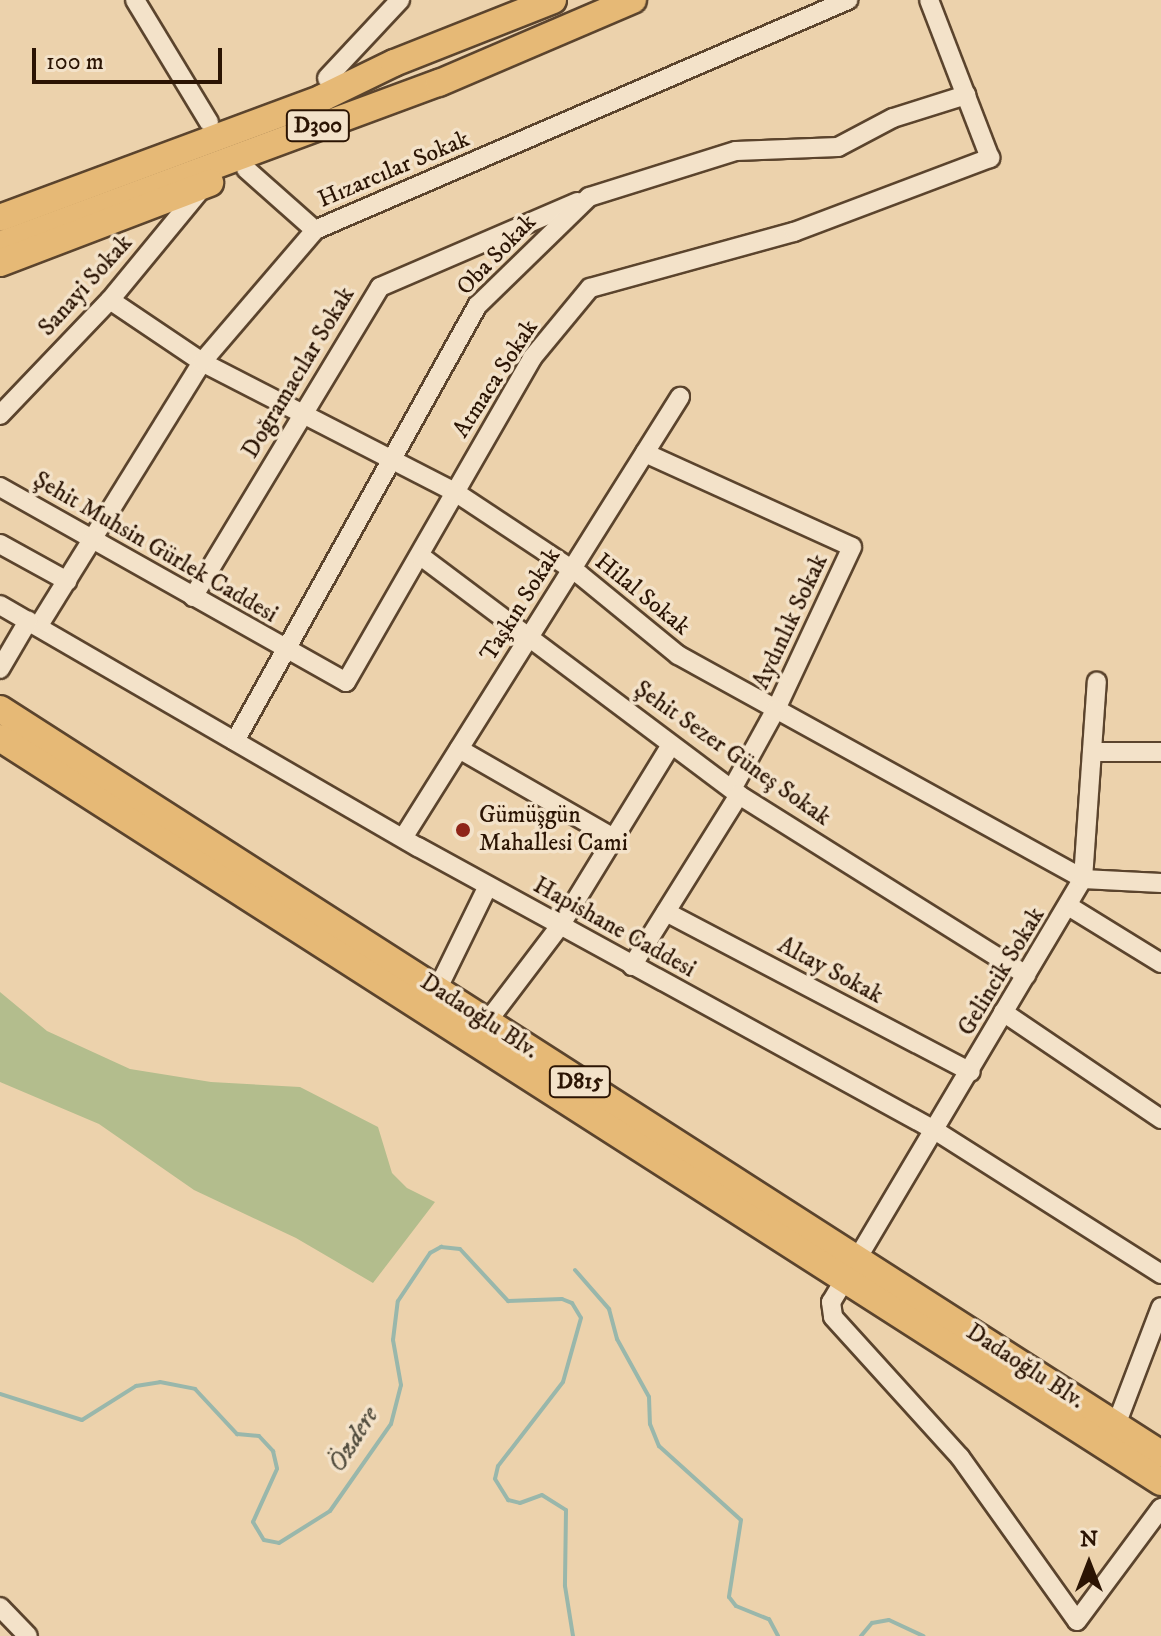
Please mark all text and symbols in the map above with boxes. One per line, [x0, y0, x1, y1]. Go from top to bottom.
scale bar [36, 32, 226, 82]
text: 100 m [46, 47, 104, 77]
road number: D300 [284, 108, 352, 144]
street label: Hızarcılar Sokak [314, 125, 474, 215]
street label: Oba Sokak [451, 208, 543, 302]
street label: Sanayi Sokak [33, 229, 139, 343]
street label: Doğramacılar Sokak [237, 282, 361, 464]
street label: Atmaca Sokak [447, 315, 545, 443]
street label: Şehit Muhsin Gürlek Caddesi [28, 466, 282, 630]
street label: Taşkın Sokak [475, 543, 567, 667]
street label: Hilal Sokak [589, 548, 695, 642]
street label: Aydınlık Sokak [747, 550, 835, 694]
street label: Şehit Sezer Güneş Sokak [628, 675, 836, 833]
place label: Gümüşgün Mahallesi Cami [479, 802, 628, 858]
marker: Gümüşgün Mahallesi Cami [454, 821, 472, 839]
street label: Hapishane Caddesi [528, 871, 700, 985]
street label: Gelincik Sokak [952, 903, 1052, 1041]
street label: Altay Sokak [773, 931, 887, 1011]
street label: Dadaoğlu Blv. [414, 968, 544, 1066]
road number: D815 [548, 1064, 612, 1100]
street label: Dadaoğlu Blv. [960, 1318, 1090, 1416]
water label: Özdere [322, 1402, 386, 1478]
north arrow [1049, 1524, 1129, 1604]
text: N [1080, 1526, 1098, 1553]

